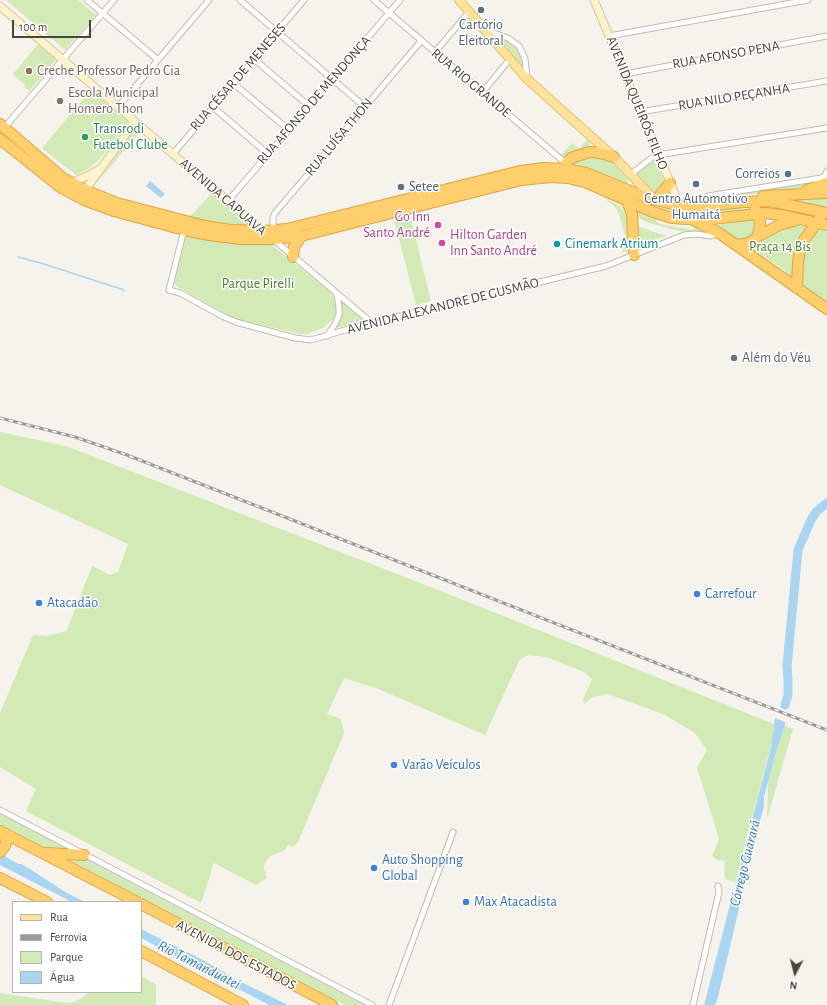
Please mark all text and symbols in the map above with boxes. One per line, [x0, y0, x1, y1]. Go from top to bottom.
marker: Cartório Eleitoral [476, 5, 486, 15]
scale bar [14, 12, 93, 38]
place label: Cartório Eleitoral [458, 17, 504, 50]
street label: RUA CÉSAR DE MENESES [187, 20, 289, 134]
text: 100 m [19, 21, 47, 33]
street label: RUA AFONSO DE MENDONÇA [254, 32, 374, 168]
street label: AVENIDA QUEIRÓS FILHO [603, 34, 671, 172]
street label: RUA AFONSO PENA [671, 37, 781, 73]
street label: RUA RIO GRANDE [428, 45, 514, 121]
place label: Creche Professor Pedro Cia [37, 63, 180, 79]
marker: Creche Professor Pedro Cia [24, 66, 34, 76]
street label: RUA NILO PEÇANHA [677, 80, 791, 114]
place label: Escola Municipal Homero Thon [68, 85, 159, 118]
street label: RUA LUÍSA THON [302, 95, 376, 179]
marker: Escola Municipal Homero Thon [55, 96, 65, 106]
place label: Transrodi Futebol Clube [93, 121, 168, 154]
marker: Transrodi Futebol Clube [80, 132, 90, 142]
street label: AVENIDA CAPUAVA [176, 155, 270, 239]
place label: Correios [735, 166, 780, 182]
marker: Correios [783, 169, 793, 179]
place label: Setee [409, 179, 439, 195]
marker: Centro Automotivo Humaitá [691, 179, 701, 189]
marker: Setee [396, 182, 406, 192]
place label: Centro Automotivo Humaitá [644, 191, 748, 224]
place label: Go Inn Santo André [363, 209, 430, 242]
marker: Go Inn Santo André [433, 220, 443, 230]
place label: Hilton Garden Inn Santo André [450, 227, 537, 260]
place label: Cinemark Atrium [565, 236, 658, 252]
marker: Hilton Garden Inn Santo André [437, 238, 447, 248]
marker: Cinemark Atrium [552, 239, 562, 249]
park label: Praça 14 Bis [749, 239, 811, 255]
street label: AVENIDA ALEXANDRE DE GUSMÃO [345, 274, 541, 338]
park label: Parque Pirelli [222, 276, 294, 292]
place label: Além do Véu [742, 350, 811, 366]
marker: Além do Véu [729, 353, 739, 363]
place label: Carrefour [705, 586, 756, 602]
marker: Carrefour [692, 589, 702, 599]
place label: Atacadão [47, 595, 98, 611]
marker: Atacadão [34, 598, 44, 608]
place label: Varão Veículos [402, 757, 481, 773]
marker: Varão Veículos [389, 760, 399, 770]
water label: Córrego Guarará [726, 818, 764, 908]
place label: Auto Shopping Global [382, 852, 463, 884]
marker: Auto Shopping Global [369, 863, 379, 873]
place label: Max Atacadista [474, 894, 557, 910]
marker: Max Atacadista [461, 897, 471, 907]
legend [12, 901, 142, 993]
text: Rua [50, 911, 68, 923]
street label: AVENIDA DOS ESTADOS [173, 916, 299, 994]
text: Ferrovia [50, 931, 87, 943]
water label: Rio Tamanduateí [155, 936, 243, 994]
text: Parque [50, 951, 83, 963]
north arrow [775, 953, 815, 993]
text: Água [50, 971, 74, 983]
text: N [789, 979, 798, 991]

